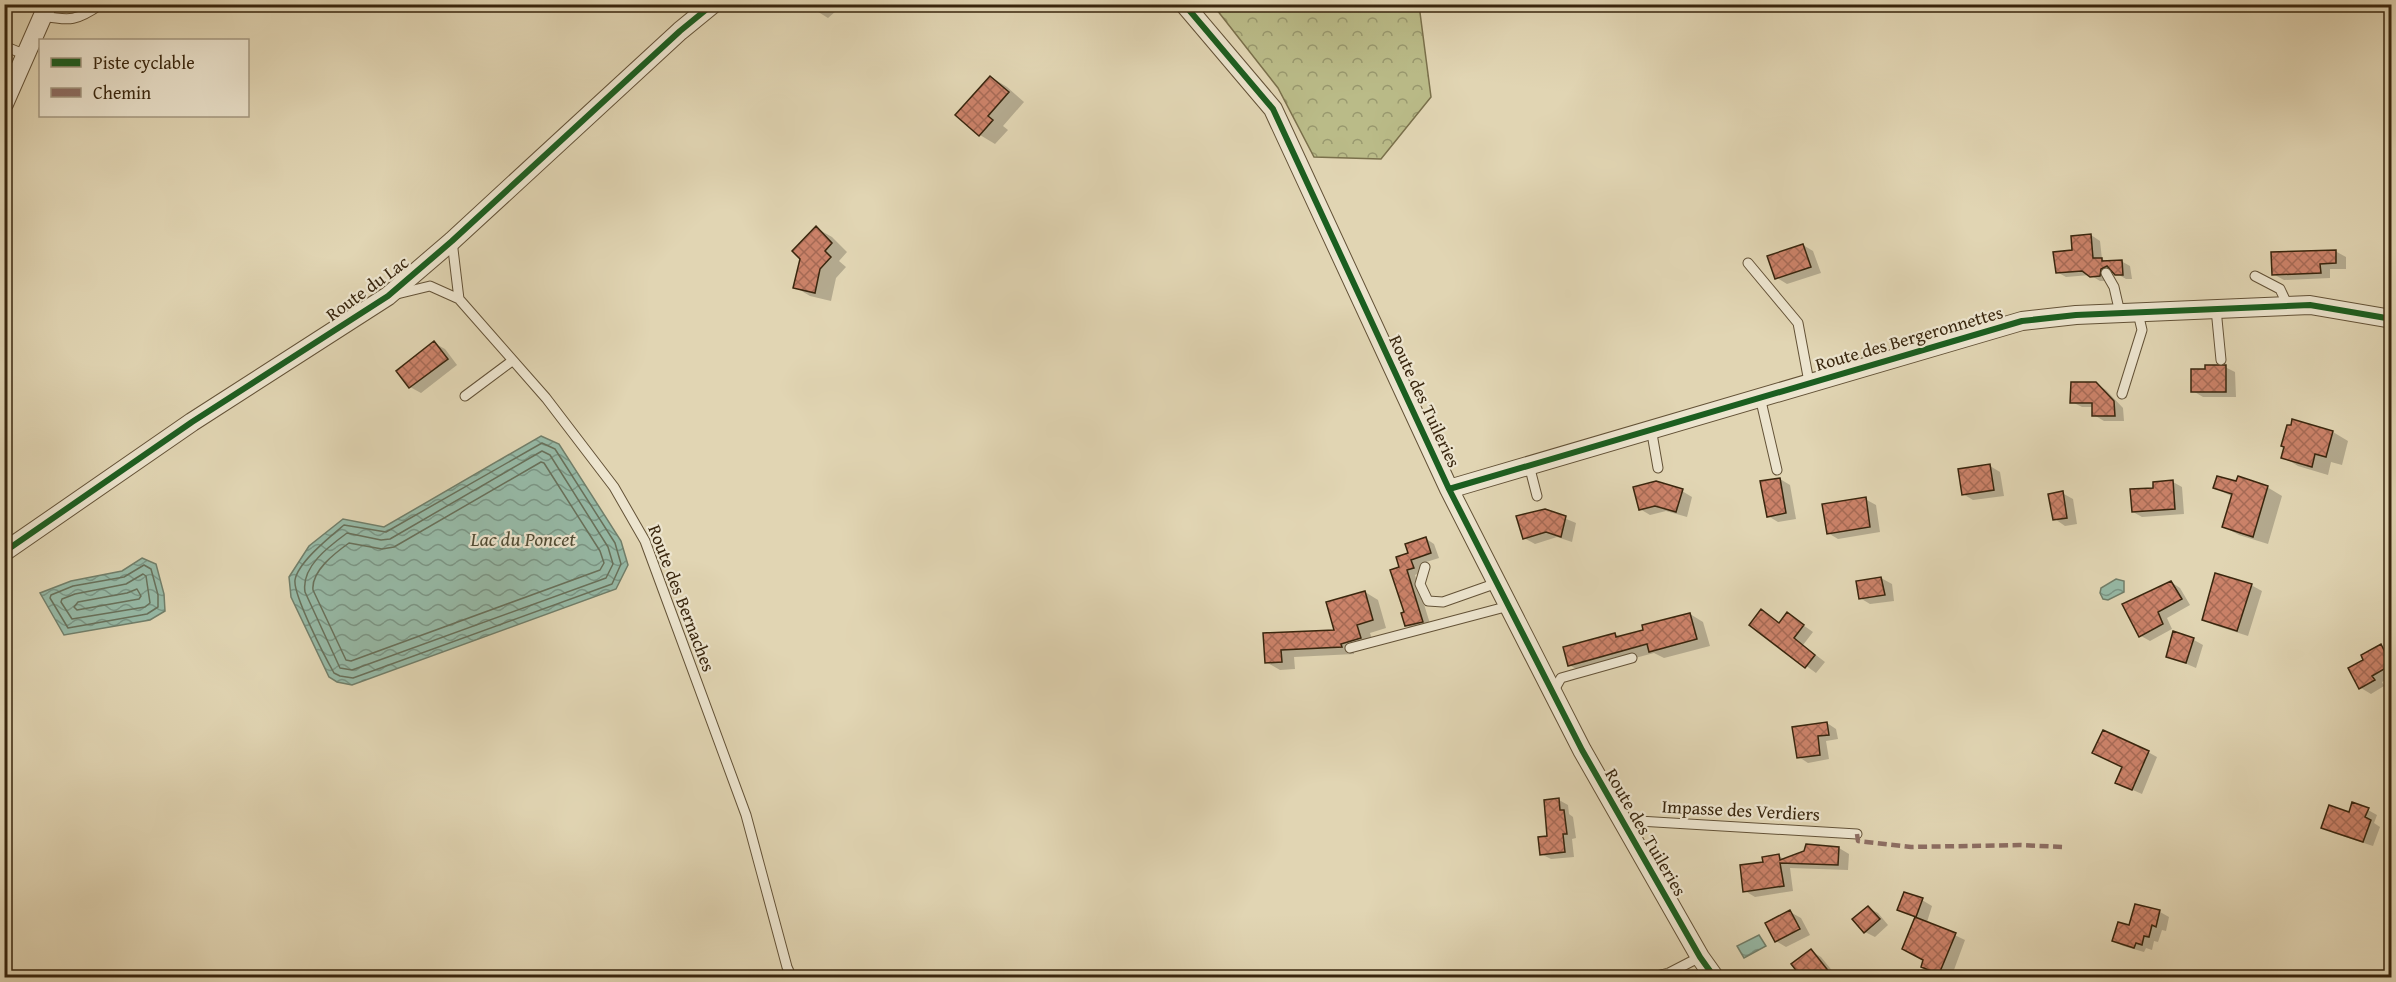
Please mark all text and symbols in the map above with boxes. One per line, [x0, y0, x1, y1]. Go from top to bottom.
legend [39, 39, 249, 117]
text: Piste cyclable [93, 49, 195, 76]
text: Chemin [93, 79, 151, 106]
street label: Route du Lac [320, 249, 414, 327]
street label: Route des Bergeronnettes [1812, 298, 2006, 378]
street label: Route des Tuileries [1382, 330, 1468, 472]
street label: Route des Bernaches [642, 521, 722, 675]
water label: Lac du Poncet [469, 524, 576, 553]
street label: Route des Tuileries [1598, 763, 1694, 901]
street label: Impasse des Verdiers [1661, 792, 1821, 828]

